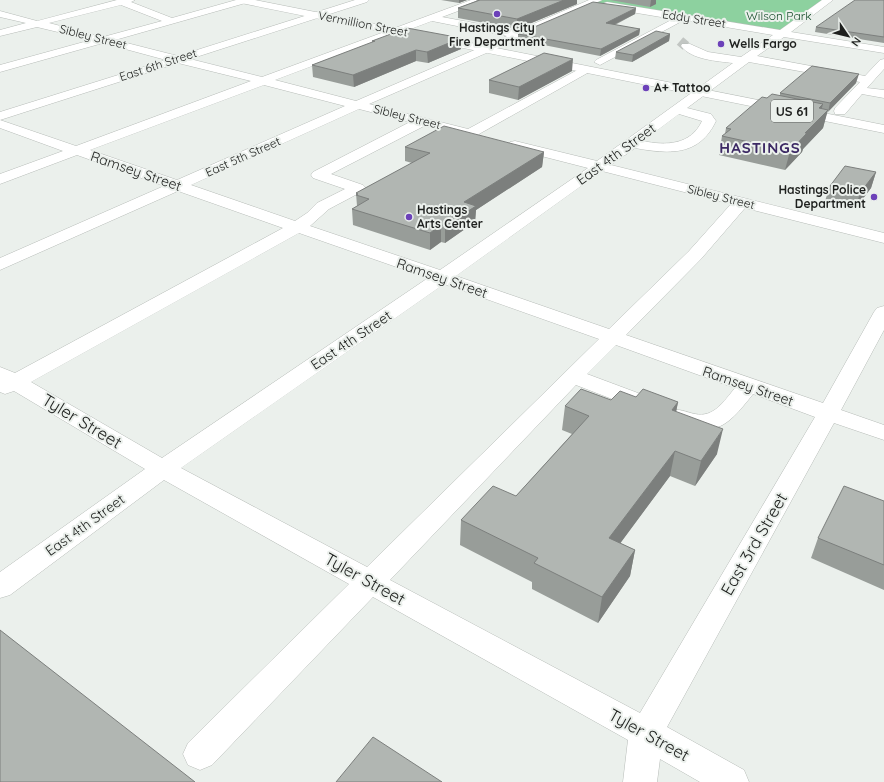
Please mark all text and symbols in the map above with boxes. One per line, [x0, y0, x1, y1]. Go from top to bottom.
street label: Eddy Street [661, 6, 727, 31]
street label: Vermillion Street [317, 7, 409, 40]
park label: Wilson Park [746, 8, 812, 23]
marker: Hastings City Fire Department [492, 9, 502, 19]
north arrow [828, 16, 868, 56]
place label: Hastings City Fire Department [449, 20, 545, 49]
street label: Sibley Street [58, 21, 128, 52]
text: N [848, 34, 864, 49]
place label: Wells Fargo [729, 36, 797, 51]
marker: Wells Fargo [716, 39, 726, 49]
street label: East 6th Street [117, 45, 198, 84]
place label: A+ Tattoo [654, 80, 711, 95]
marker: A+ Tattoo [641, 83, 651, 93]
road number: US 61 [771, 100, 813, 122]
street label: Sibley Street [372, 101, 442, 132]
street label: East 4th Street [573, 119, 659, 189]
street label: East 5th Street [203, 133, 283, 180]
district label: HASTINGS [719, 138, 801, 157]
street label: Ramsey Street [88, 147, 184, 195]
street label: Sibley Street [686, 181, 756, 212]
place label: Hastings Police Department [778, 182, 866, 211]
marker: Hastings Police Department [869, 192, 879, 202]
place label: Hastings Arts Center [417, 202, 483, 231]
marker: Hastings Arts Center [404, 212, 414, 222]
street label: Ramsey Street [394, 254, 490, 302]
street label: East 4th Street [307, 306, 395, 374]
street label: Ramsey Street [700, 362, 796, 410]
street label: Tyler Street [39, 389, 126, 453]
street label: East 3rd Street [716, 489, 791, 599]
street label: East 4th Street [42, 490, 128, 560]
street label: Tyler Street [321, 548, 410, 610]
street label: Tyler Street [605, 704, 694, 766]

